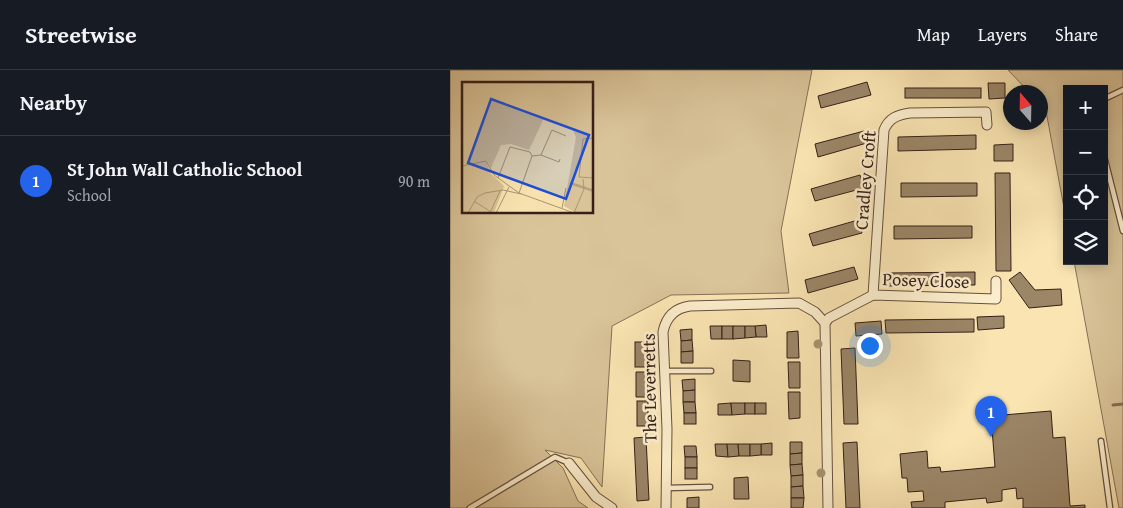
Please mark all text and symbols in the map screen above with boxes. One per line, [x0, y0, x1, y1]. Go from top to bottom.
text: Streetwise [25, 17, 137, 52]
text: Map [917, 21, 950, 48]
text: Layers [978, 21, 1027, 48]
text: Share [1055, 21, 1098, 48]
inset map [462, 82, 594, 214]
north arrow [1003, 85, 1048, 130]
map controls [1063, 85, 1108, 265]
button: + [1063, 85, 1108, 130]
text: Nearby [20, 87, 87, 118]
street label: Cradley Croft [847, 128, 883, 231]
button: − [1063, 130, 1108, 175]
text: St John Wall Catholic School [67, 155, 302, 183]
text: 1 [32, 169, 40, 193]
text: 90 m [398, 169, 430, 193]
button: locate [1063, 175, 1108, 220]
text: School [67, 183, 111, 207]
button: layers [1063, 220, 1108, 265]
street label: Posey Close [882, 265, 970, 295]
street label: The Leverretts [635, 333, 663, 443]
your location [857, 333, 883, 359]
pin: 1 [975, 396, 1007, 437]

